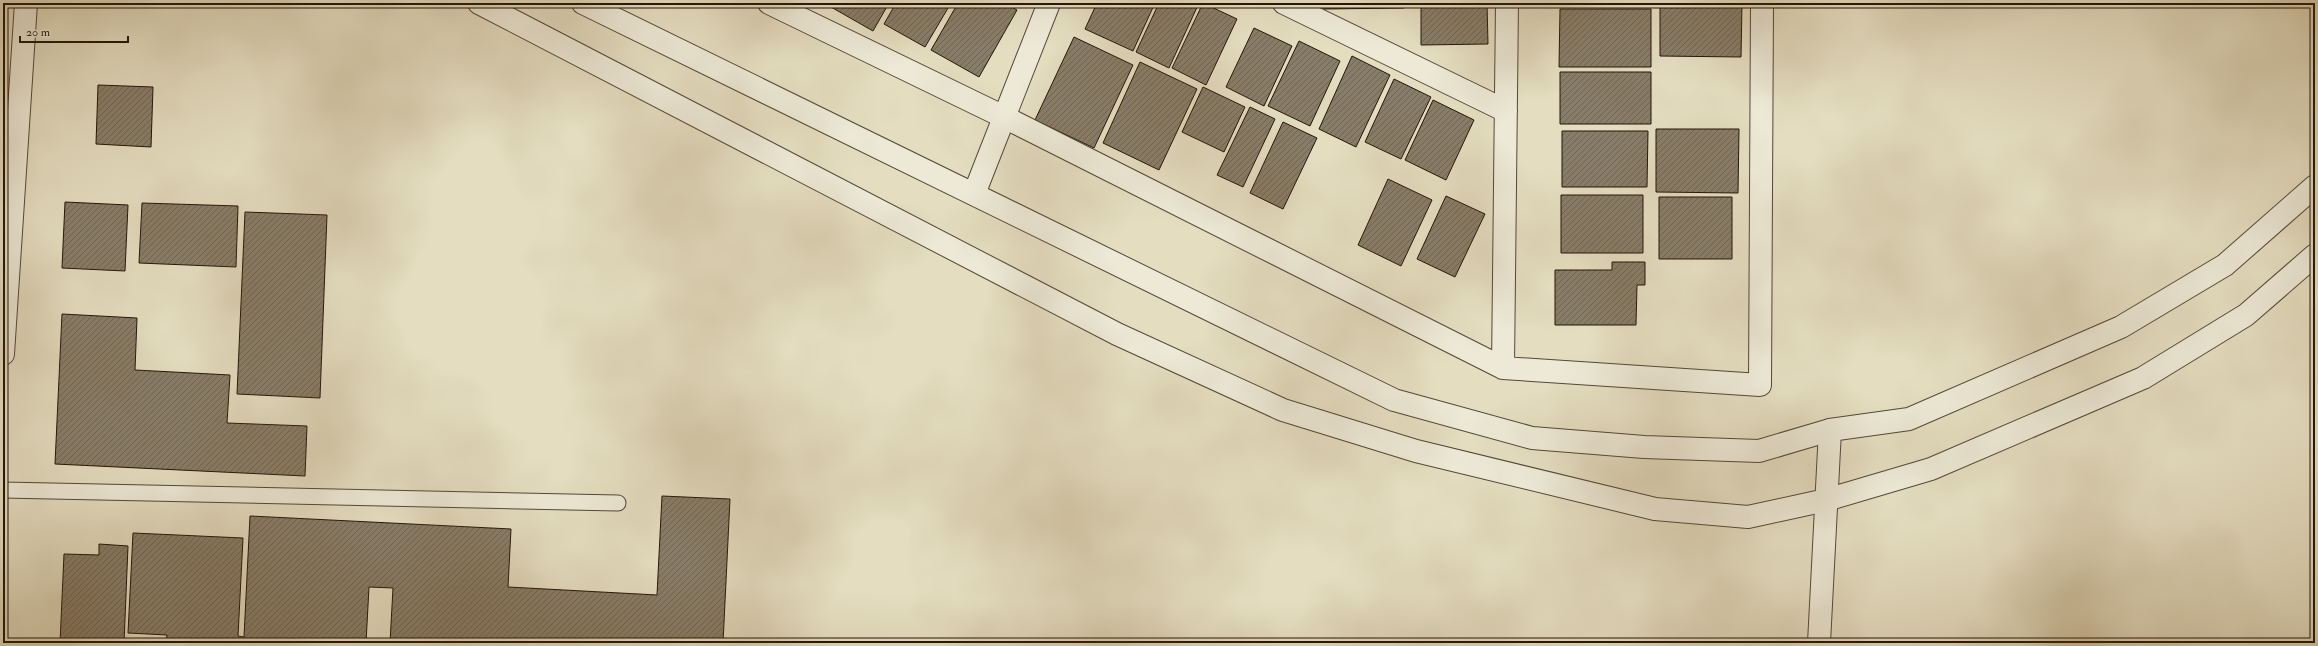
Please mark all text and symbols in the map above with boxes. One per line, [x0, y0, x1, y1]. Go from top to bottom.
scale bar [20, 18, 128, 44]
text: 20 m [26, 25, 51, 40]

